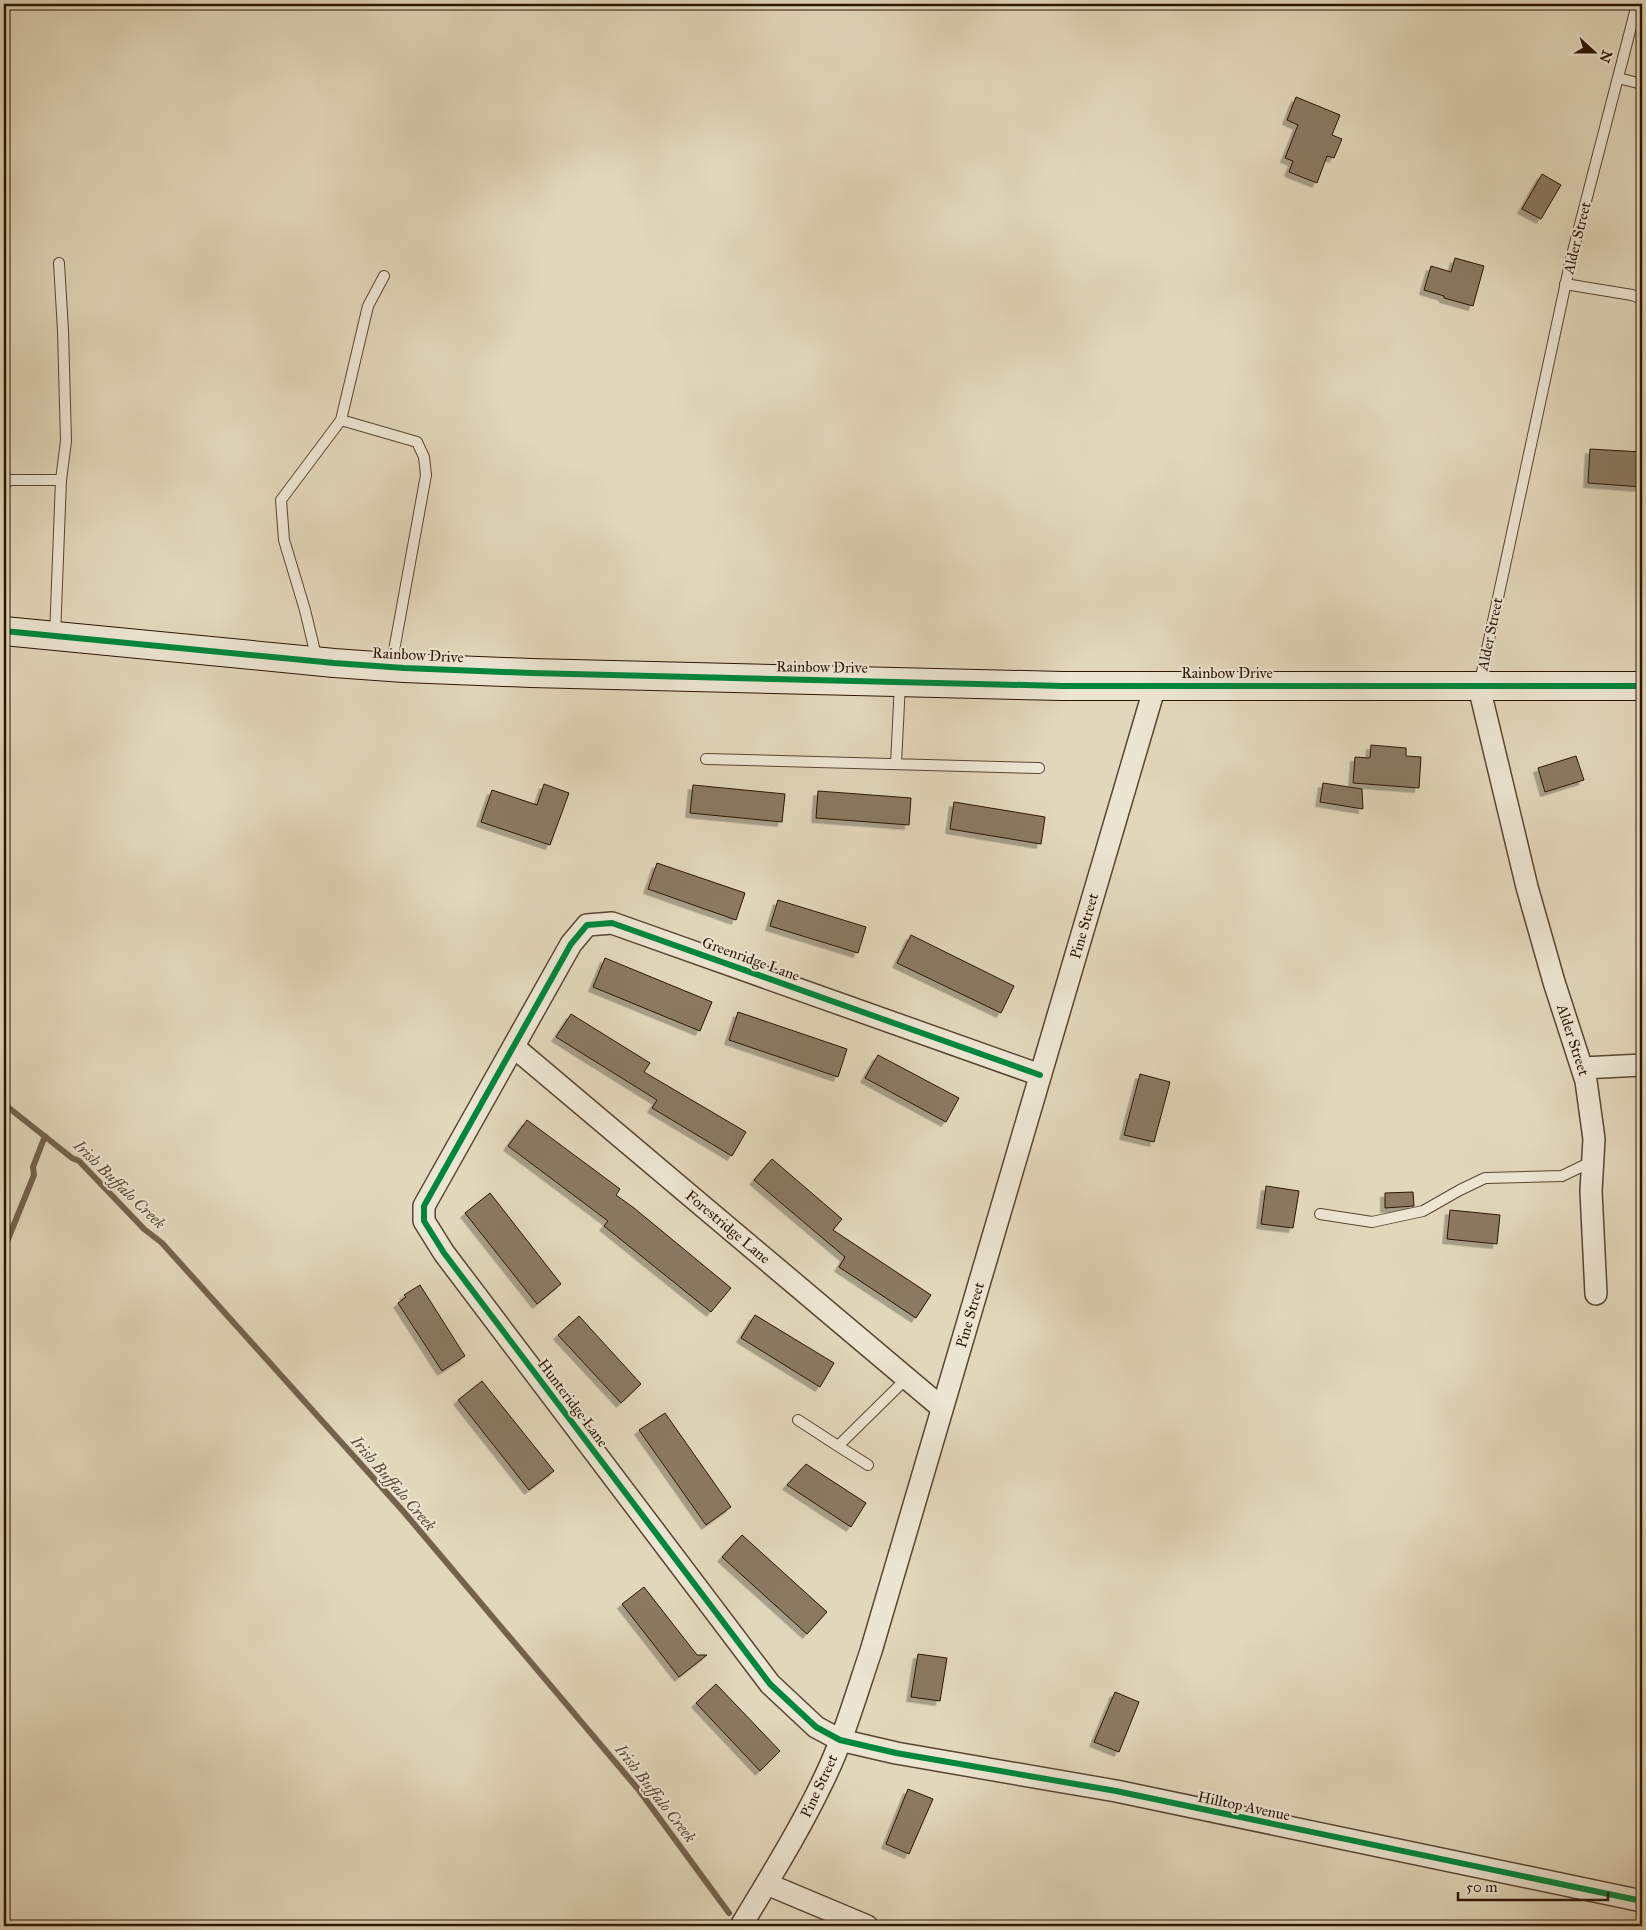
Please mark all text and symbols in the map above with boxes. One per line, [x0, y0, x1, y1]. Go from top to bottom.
north arrow [1568, 28, 1618, 78]
text: N [1596, 48, 1616, 65]
street label: Alder Street [1559, 199, 1595, 277]
street label: Alder Street [1473, 595, 1507, 673]
street label: Rainbow Drive [372, 644, 464, 666]
street label: Rainbow Drive [776, 657, 868, 677]
street label: Rainbow Drive [1181, 664, 1273, 682]
street label: Pine Street [1066, 890, 1102, 961]
street label: Greenridge Lane [700, 933, 802, 985]
street label: Alder Street [1553, 1001, 1593, 1079]
water label: Irish Buffalo Creek [69, 1135, 169, 1233]
street label: Forestridge Lane [682, 1186, 774, 1268]
street label: Pine Street [952, 1279, 988, 1350]
street label: Hunteridge Lane [534, 1355, 612, 1451]
water label: Irish Buffalo Creek [346, 1431, 440, 1535]
water label: Irish Buffalo Creek [610, 1740, 700, 1847]
street label: Pine Street [797, 1751, 842, 1820]
street label: Hilltop Avenue [1196, 1787, 1292, 1825]
scale bar [1458, 1870, 1608, 1902]
text: 50 m [1466, 1878, 1498, 1896]

